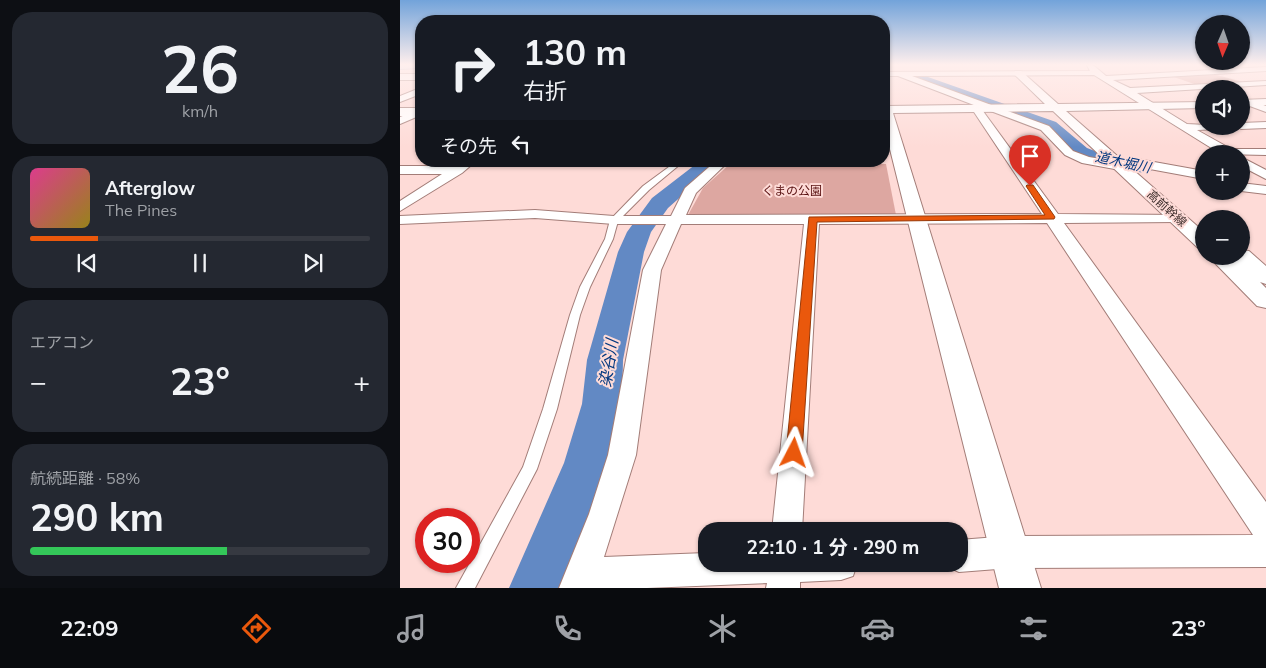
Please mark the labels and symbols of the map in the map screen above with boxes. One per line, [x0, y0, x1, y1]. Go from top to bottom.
north arrow [1195, 15, 1250, 70]
pin [1009, 135, 1051, 186]
water label: 道木堀川 [1094, 147, 1154, 177]
park label: くまの公園 [762, 183, 822, 198]
street label: 高前幹線 [1144, 186, 1190, 230]
water label: 染谷川 [594, 336, 622, 388]
position arrow [767, 426, 819, 478]
speed limit sign: 30 [415, 508, 480, 573]

